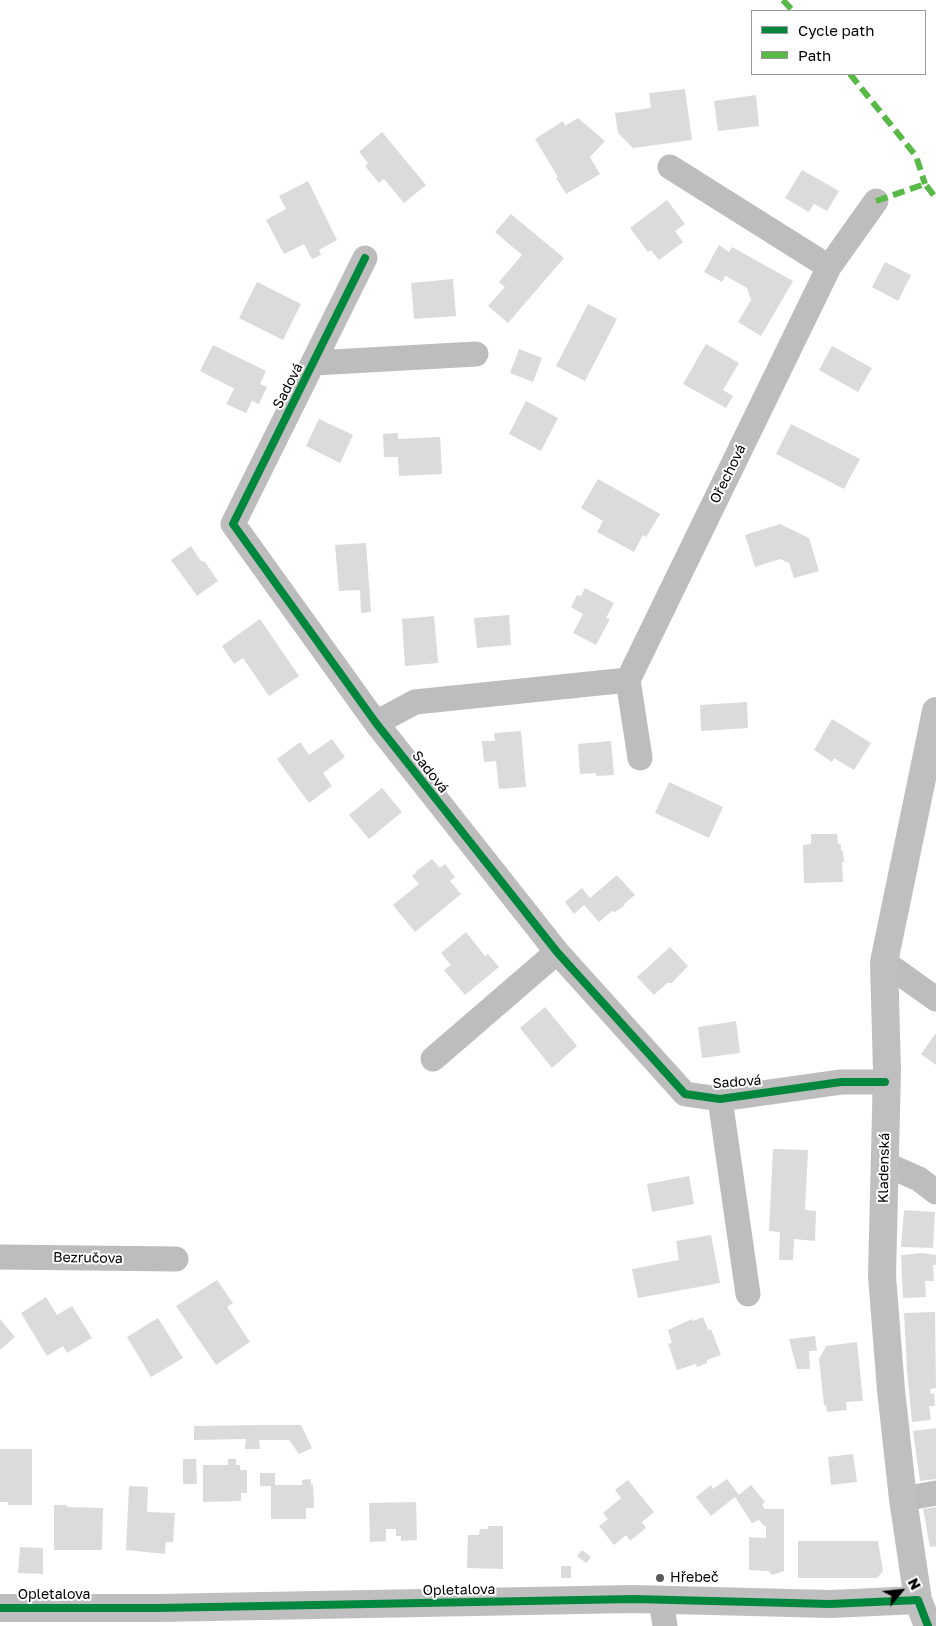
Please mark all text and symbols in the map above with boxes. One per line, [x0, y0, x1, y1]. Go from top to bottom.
legend [751, 10, 926, 75]
text: Cycle path [798, 21, 874, 39]
text: Path [798, 46, 831, 64]
street label: Sadová [269, 360, 307, 412]
street label: Ořechová [707, 442, 749, 506]
street label: Sadová [408, 748, 452, 796]
street label: Sadová [712, 1072, 762, 1092]
street label: Kladenská [875, 1133, 893, 1203]
street label: Bezručova [53, 1249, 123, 1267]
north arrow [876, 1566, 926, 1616]
place label: Hřebeč [670, 1570, 719, 1586]
marker: Hřebeč [654, 1572, 666, 1584]
text: N [905, 1575, 925, 1592]
street label: Opletalova [422, 1581, 496, 1599]
street label: Opletalova [18, 1587, 90, 1603]

